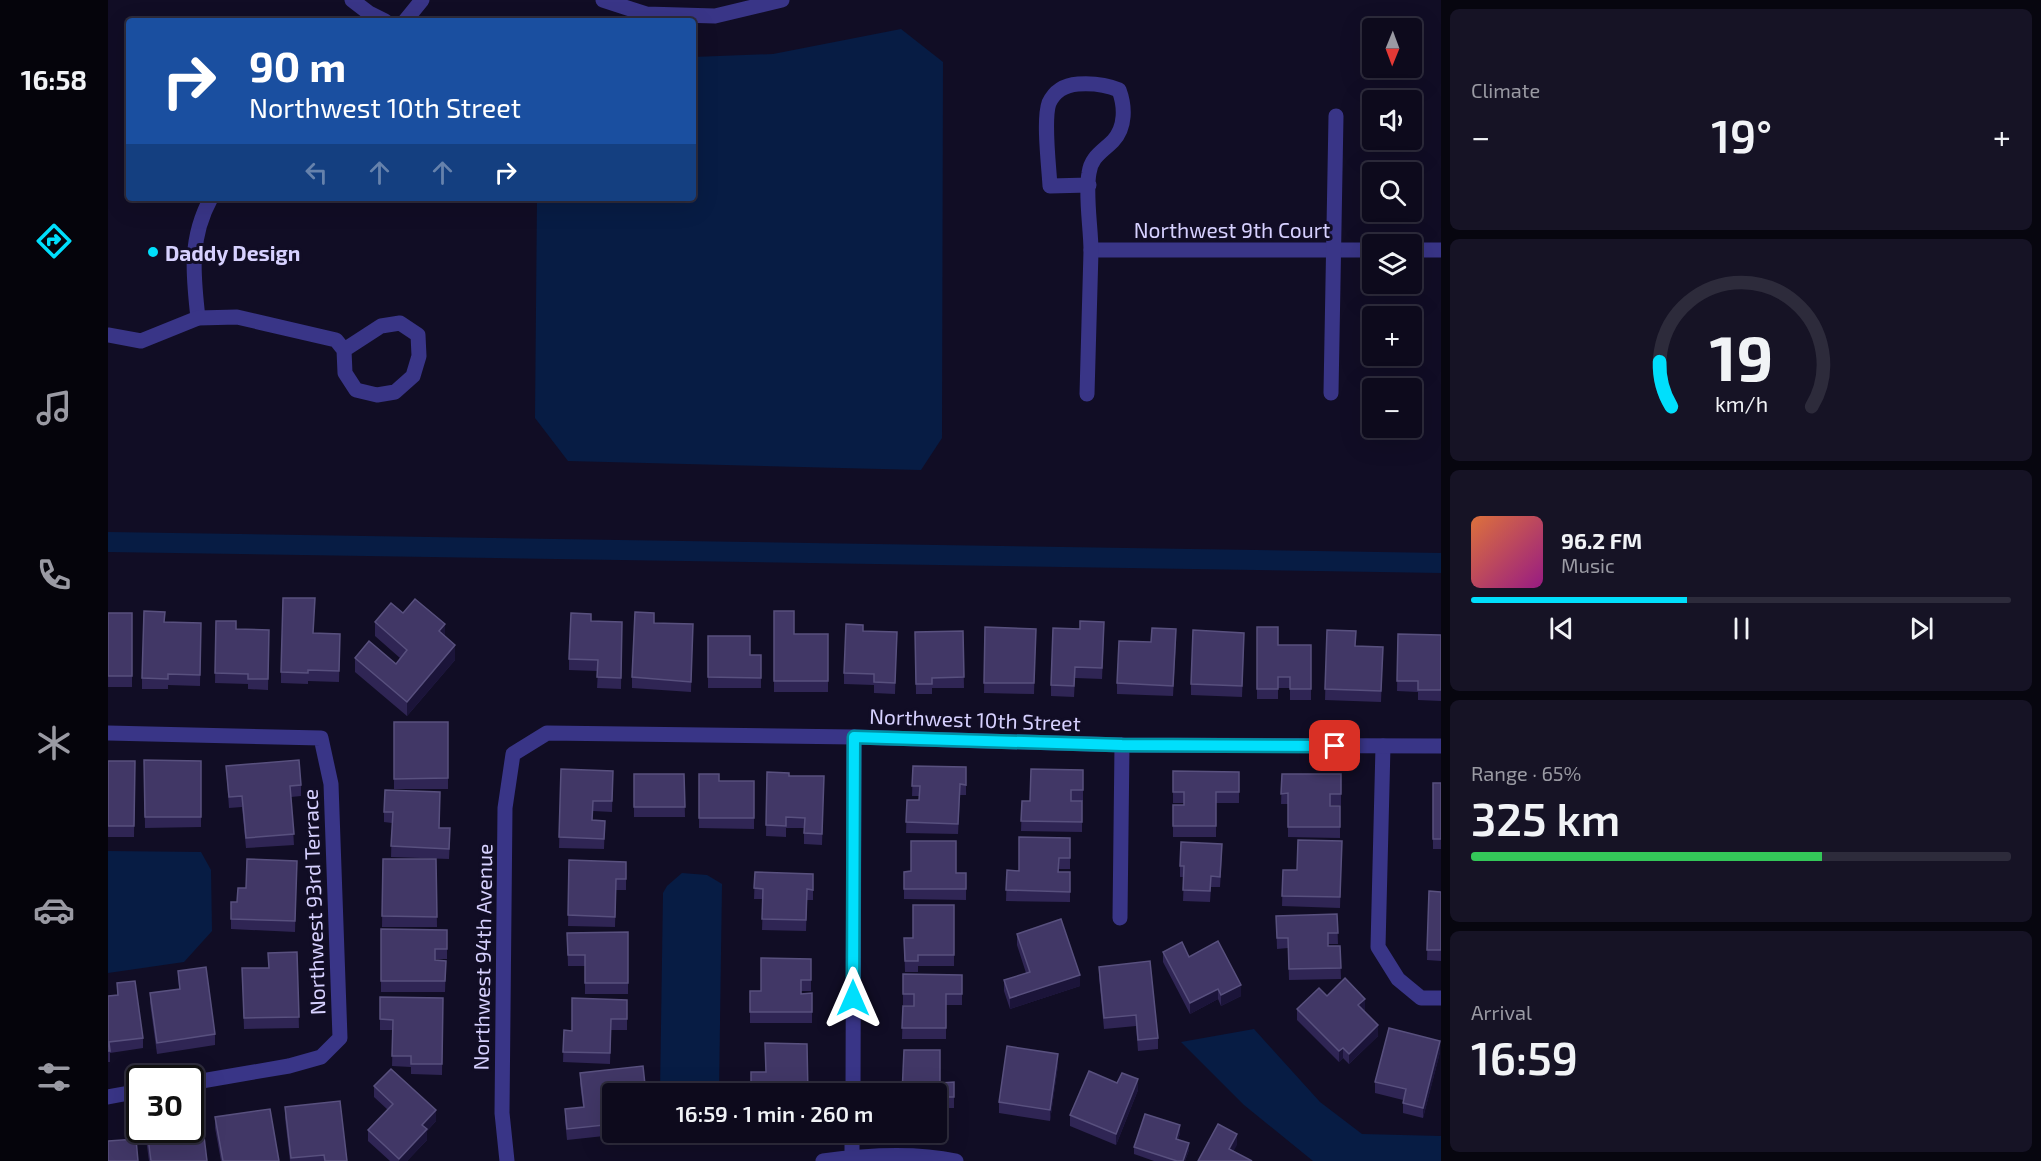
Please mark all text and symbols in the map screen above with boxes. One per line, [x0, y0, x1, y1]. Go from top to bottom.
north arrow [1362, 18, 1422, 78]
map controls [1362, 18, 1422, 438]
text: 90 m [249, 40, 346, 90]
icon: right [150, 42, 228, 120]
text: 16:58 [21, 63, 87, 95]
text: Climate [1471, 78, 1540, 102]
button: sound [1362, 90, 1422, 150]
text: Northwest 10th Street [249, 91, 521, 123]
text: 19° [1711, 108, 1772, 162]
text: − [1471, 116, 1490, 156]
text: + [1993, 116, 2011, 156]
icon: left [300, 156, 333, 189]
icon: ahead [363, 156, 396, 189]
icon: ahead [426, 156, 459, 189]
icon: right [489, 156, 522, 189]
button: search [1362, 162, 1422, 222]
street label: Northwest 9th Court [1134, 217, 1330, 242]
icon: directions [33, 220, 75, 262]
button: layers [1362, 234, 1422, 294]
place label: Daddy Design [165, 240, 300, 266]
marker: Daddy Design [146, 245, 160, 259]
button: + [1362, 306, 1422, 366]
text: 19 [1709, 319, 1773, 394]
button: − [1362, 378, 1422, 438]
icon: music [33, 387, 75, 429]
text: km/h [1714, 392, 1768, 417]
text: 96.2 FM [1561, 527, 1642, 553]
text: Music [1561, 553, 1615, 577]
icon: phone [33, 554, 75, 596]
icon: previous [1545, 612, 1578, 645]
icon: pause [1725, 612, 1758, 645]
icon: next [1905, 612, 1938, 645]
street label: Northwest 10th Street [869, 703, 1081, 735]
pin [1309, 720, 1360, 771]
icon: climate [33, 722, 75, 764]
icon: arrive [1318, 729, 1351, 762]
text: Range · 65% [1471, 761, 1581, 785]
street label: Northwest 93rd Terrace [297, 789, 329, 1015]
text: 325 km [1471, 791, 1620, 845]
street label: Northwest 94th Avenue [468, 843, 496, 1071]
icon: car [33, 889, 75, 931]
position arrow [821, 966, 885, 1030]
text: Arrival [1471, 1000, 1532, 1024]
text: 16:59 [1471, 1030, 1578, 1084]
icon: filters [33, 1056, 75, 1098]
speed limit sign: 30 [126, 1065, 204, 1143]
text: 16:59 · 1 min · 260 m [676, 1100, 873, 1126]

